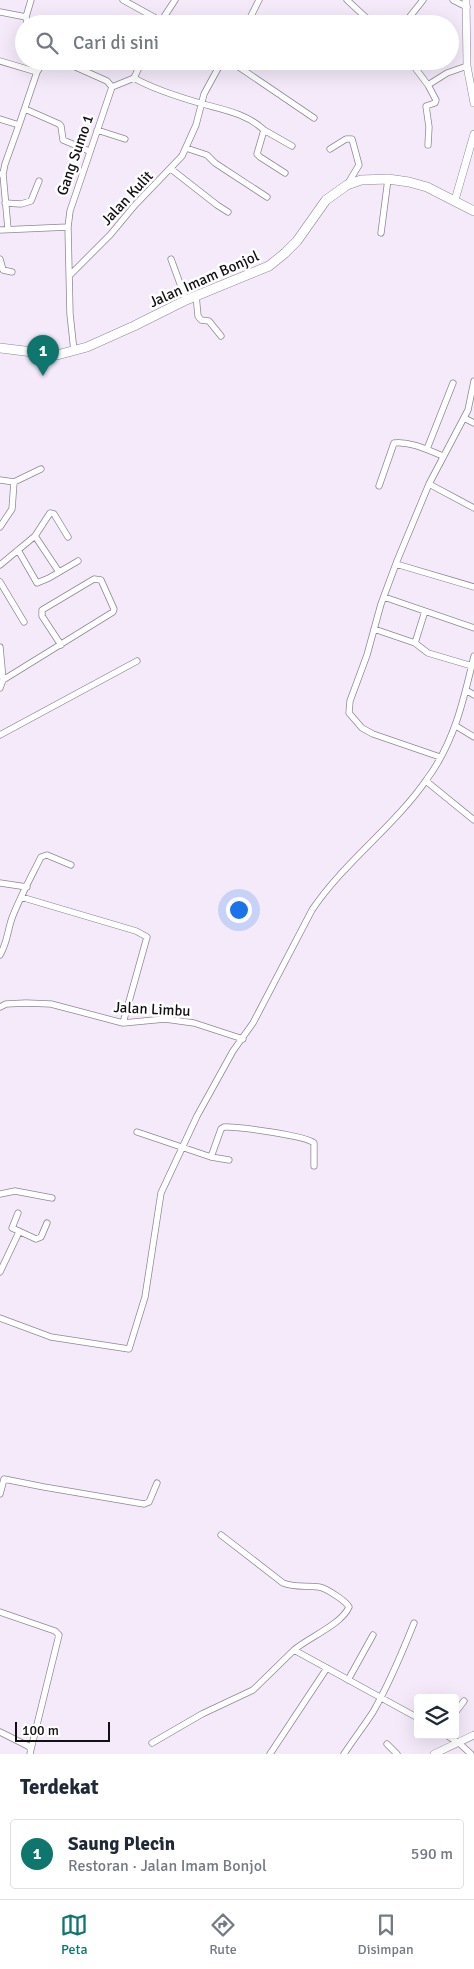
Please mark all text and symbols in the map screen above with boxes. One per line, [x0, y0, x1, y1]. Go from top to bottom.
search box [15, 15, 459, 70]
icon: search [33, 29, 61, 57]
text: Cari di sini [73, 31, 159, 55]
street label: Gang Sumo 1 [53, 112, 97, 198]
street label: Jalan Kulit [97, 167, 157, 229]
street label: Jalan Imam Bonjol [146, 247, 262, 311]
pin: 1 [27, 335, 59, 376]
your location [226, 897, 252, 923]
street label: Jalan Limbu [113, 998, 191, 1020]
map controls [414, 1694, 459, 1739]
button: layers [414, 1694, 459, 1739]
scale bar [15, 1719, 110, 1742]
text: 100 m [22, 1722, 59, 1739]
text: Terdekat [20, 1774, 99, 1800]
text: Saung Plecin [68, 1832, 175, 1856]
text: 1 [33, 1844, 41, 1864]
text: 590 m [411, 1844, 453, 1864]
text: Restoran · Jalan Imam Bonjol [68, 1856, 267, 1876]
tab: Peta [60, 1911, 88, 1958]
tab: Rute [209, 1911, 237, 1958]
tab: Disimpan [358, 1911, 414, 1958]

